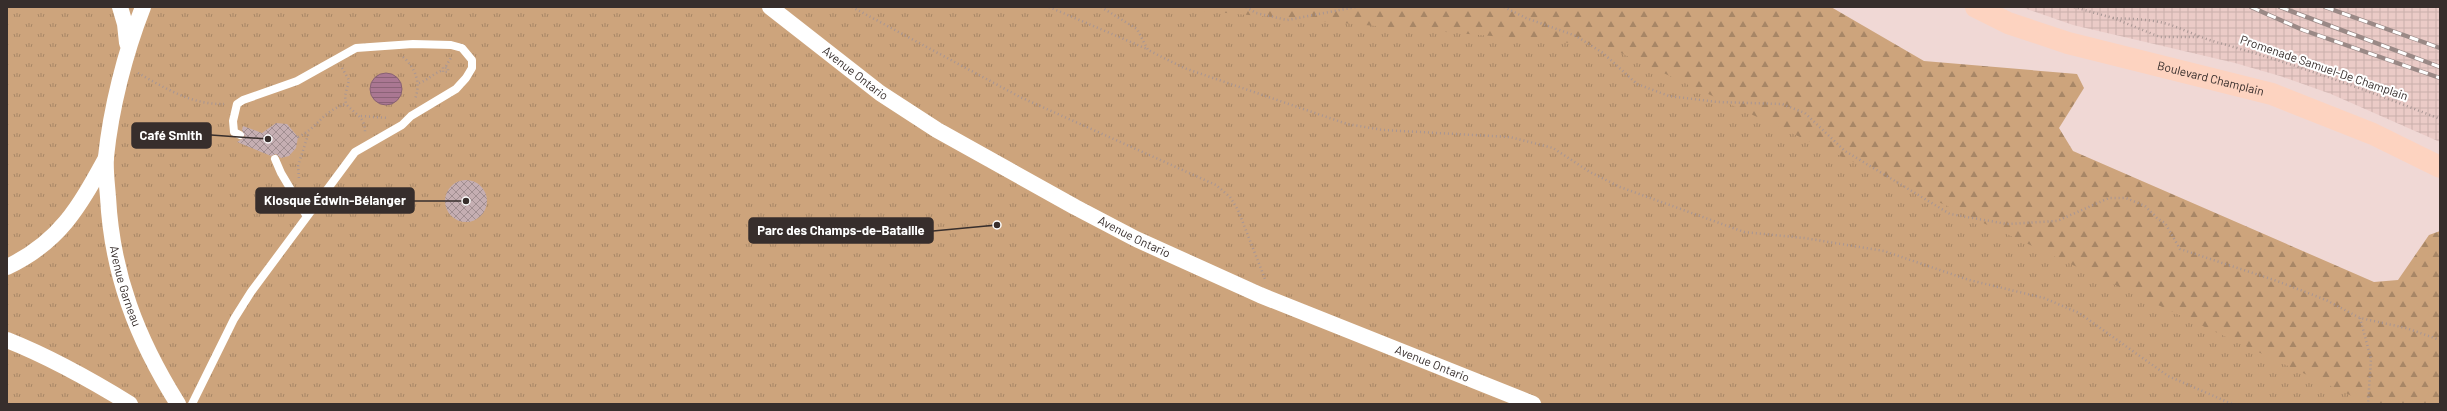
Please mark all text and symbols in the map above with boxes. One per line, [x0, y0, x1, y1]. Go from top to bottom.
street label: Promenade Samuel-De Champlain [2239, 32, 2410, 102]
street label: Avenue Ontario [820, 43, 891, 102]
street label: Boulevard Champlain [2156, 58, 2266, 98]
callout: Café Smith [132, 123, 211, 148]
text: Café Smith [140, 127, 202, 143]
callout: Kiosque Édwin-Bélanger [256, 188, 414, 213]
text: Kiosque Édwin-Bélanger [264, 192, 406, 208]
street label: Avenue Ontario [1096, 212, 1173, 260]
callout: Parc des Champs-de-Bataille [749, 218, 933, 243]
text: Parc des Champs-de-Bataille [757, 222, 925, 238]
street label: Avenue Garneau [108, 244, 145, 328]
street label: Avenue Ontario [1393, 342, 1472, 384]

